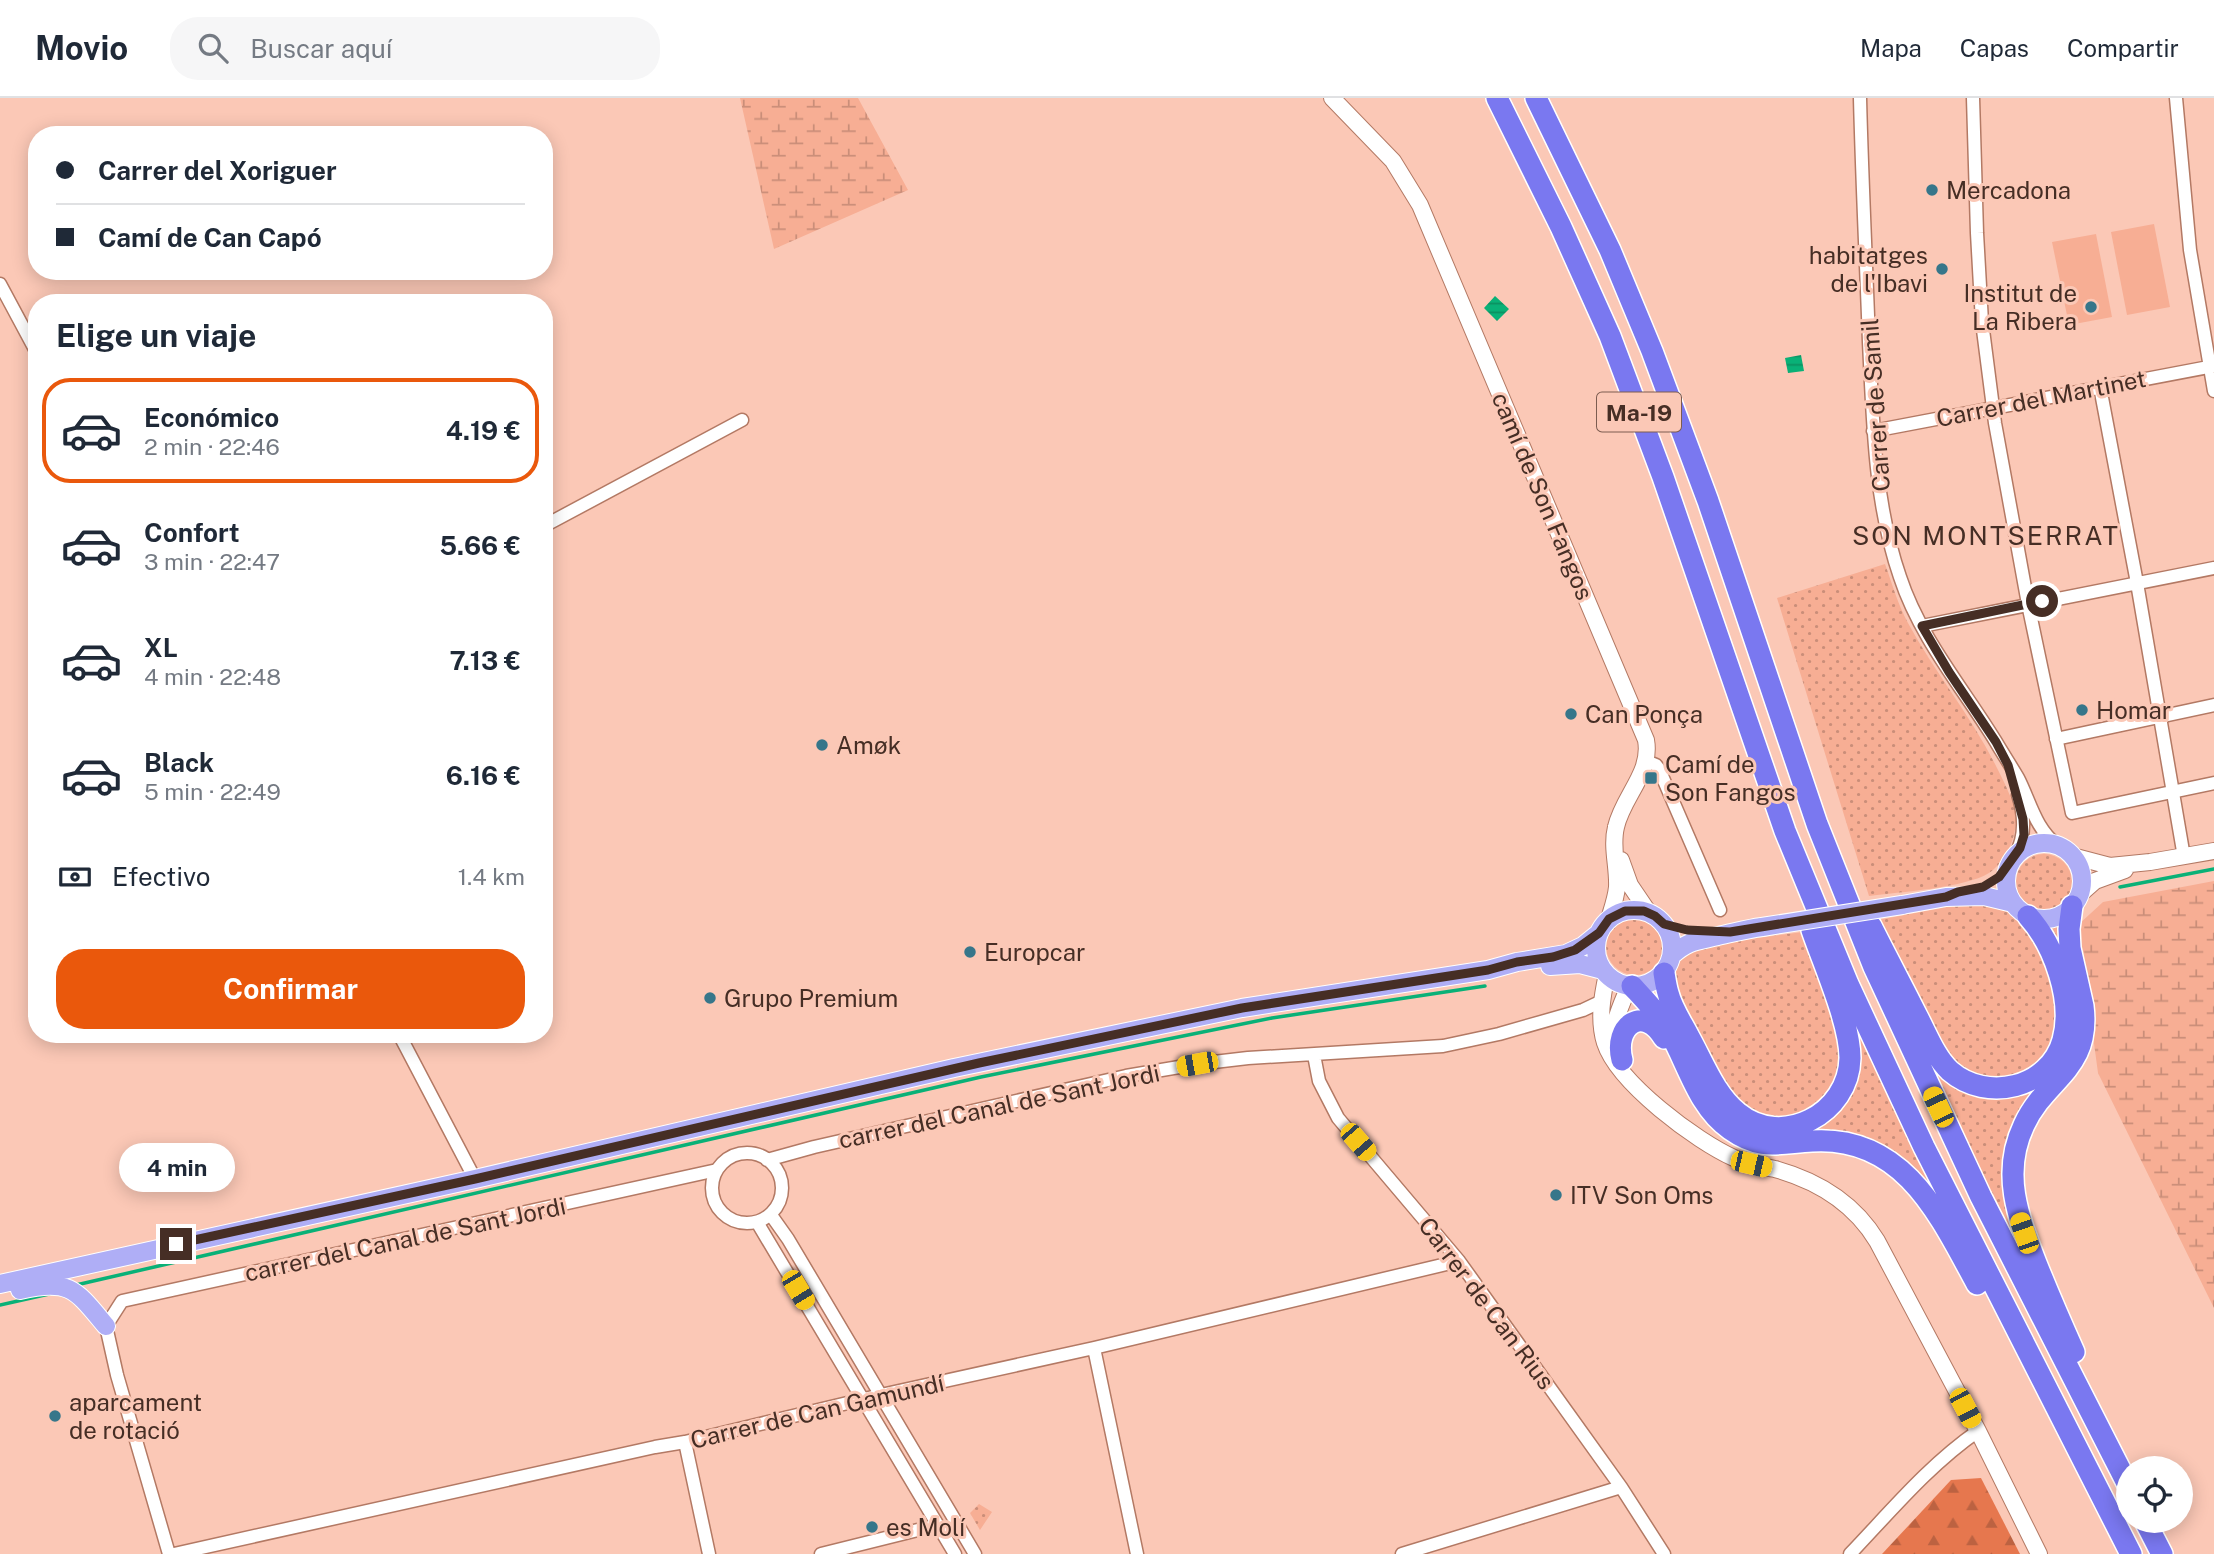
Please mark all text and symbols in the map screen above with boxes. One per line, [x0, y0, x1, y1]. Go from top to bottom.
search box [170, 17, 660, 80]
text: Movio [35, 29, 128, 67]
icon: search [194, 29, 232, 67]
text: Buscar aquí [250, 33, 392, 64]
text: Mapa [1860, 34, 1922, 62]
text: Capas [1960, 34, 2029, 62]
text: Compartir [2067, 34, 2179, 62]
text: Carrer del Xoriguer [98, 155, 337, 186]
place label: Mercadona [1946, 176, 2071, 204]
marker: Mercadona [1924, 182, 1940, 198]
text: Camí de Can Capó [98, 222, 322, 253]
place label: habitatges de l'Ibavi [1809, 241, 1928, 297]
marker: habitatges de l'Ibavi [1934, 261, 1950, 277]
place label: Institut de La Ribera [1963, 279, 2077, 335]
marker: Institut de La Ribera [2083, 299, 2099, 315]
text: Elige un viaje [56, 317, 256, 354]
street label: Carrer de Samil [1855, 317, 1895, 493]
street label: Carrer del Martinet [1934, 364, 2148, 432]
street label: camí de Son Fangos [1487, 388, 1599, 604]
road number: Ma-19 [1597, 392, 1681, 432]
icon: car [60, 399, 123, 462]
text: Económico [144, 402, 279, 433]
text: 4.19 € [446, 415, 521, 446]
text: 2 min · 22:46 [144, 433, 280, 460]
icon: car [60, 514, 123, 577]
text: Confort [144, 517, 240, 548]
district label: SON MONTSERRAT [1852, 520, 2120, 551]
text: 5.66 € [439, 530, 521, 561]
text: 3 min · 22:47 [144, 548, 280, 575]
route start [2026, 585, 2058, 617]
icon: car [60, 629, 123, 692]
text: XL [144, 632, 178, 663]
text: 7.13 € [449, 645, 521, 676]
text: 4 min · 22:48 [144, 663, 281, 690]
place label: Homar [2096, 696, 2171, 724]
place label: Can Ponça [1585, 700, 1703, 728]
marker: Homar [2074, 702, 2090, 718]
marker: Can Ponça [1563, 706, 1579, 722]
place label: Amøk [836, 731, 901, 759]
marker: Amøk [814, 737, 830, 753]
icon: car [60, 744, 123, 807]
text: Black [144, 747, 214, 778]
place label: Camí de Son Fangos [1665, 750, 1796, 806]
text: 6.16 € [446, 760, 521, 791]
marker: Camí de Son Fangos [1643, 770, 1659, 786]
text: 5 min · 22:49 [144, 778, 281, 805]
icon: cash [56, 858, 94, 896]
text: Efectivo [112, 861, 210, 892]
text: 1.4 km [458, 863, 525, 890]
place label: Europcar [984, 938, 1085, 966]
marker: Europcar [962, 944, 978, 960]
button: Confirmar [56, 949, 525, 1029]
place label: Grupo Premium [724, 984, 898, 1012]
marker: Grupo Premium [702, 990, 718, 1006]
car [1175, 1050, 1220, 1078]
street label: carrer del Canal de Sant Jordi [836, 1058, 1162, 1154]
car [1920, 1084, 1957, 1130]
car [1337, 1119, 1380, 1165]
callout: 4 min [118, 1142, 234, 1192]
car [1729, 1149, 1774, 1179]
text: 4 min [147, 1154, 207, 1181]
place label: ITV Son Oms [1570, 1181, 1713, 1209]
marker: ITV Son Oms [1548, 1187, 1564, 1203]
street label: carrer del Canal de Sant Jordi [242, 1191, 568, 1287]
car [2008, 1210, 2041, 1256]
street label: Carrer de Can Rius [1413, 1212, 1561, 1394]
route end [160, 1228, 192, 1260]
car [779, 1267, 818, 1313]
street label: Carrer de Can Gamundí [687, 1368, 948, 1454]
car [1946, 1385, 1985, 1431]
place label: aparcament de rotació [69, 1388, 202, 1444]
marker: aparcament de rotació [47, 1408, 63, 1424]
map controls [2116, 1456, 2193, 1533]
button: locate [2116, 1456, 2193, 1533]
place label: es Molí [886, 1513, 966, 1541]
marker: es Molí [864, 1519, 880, 1535]

